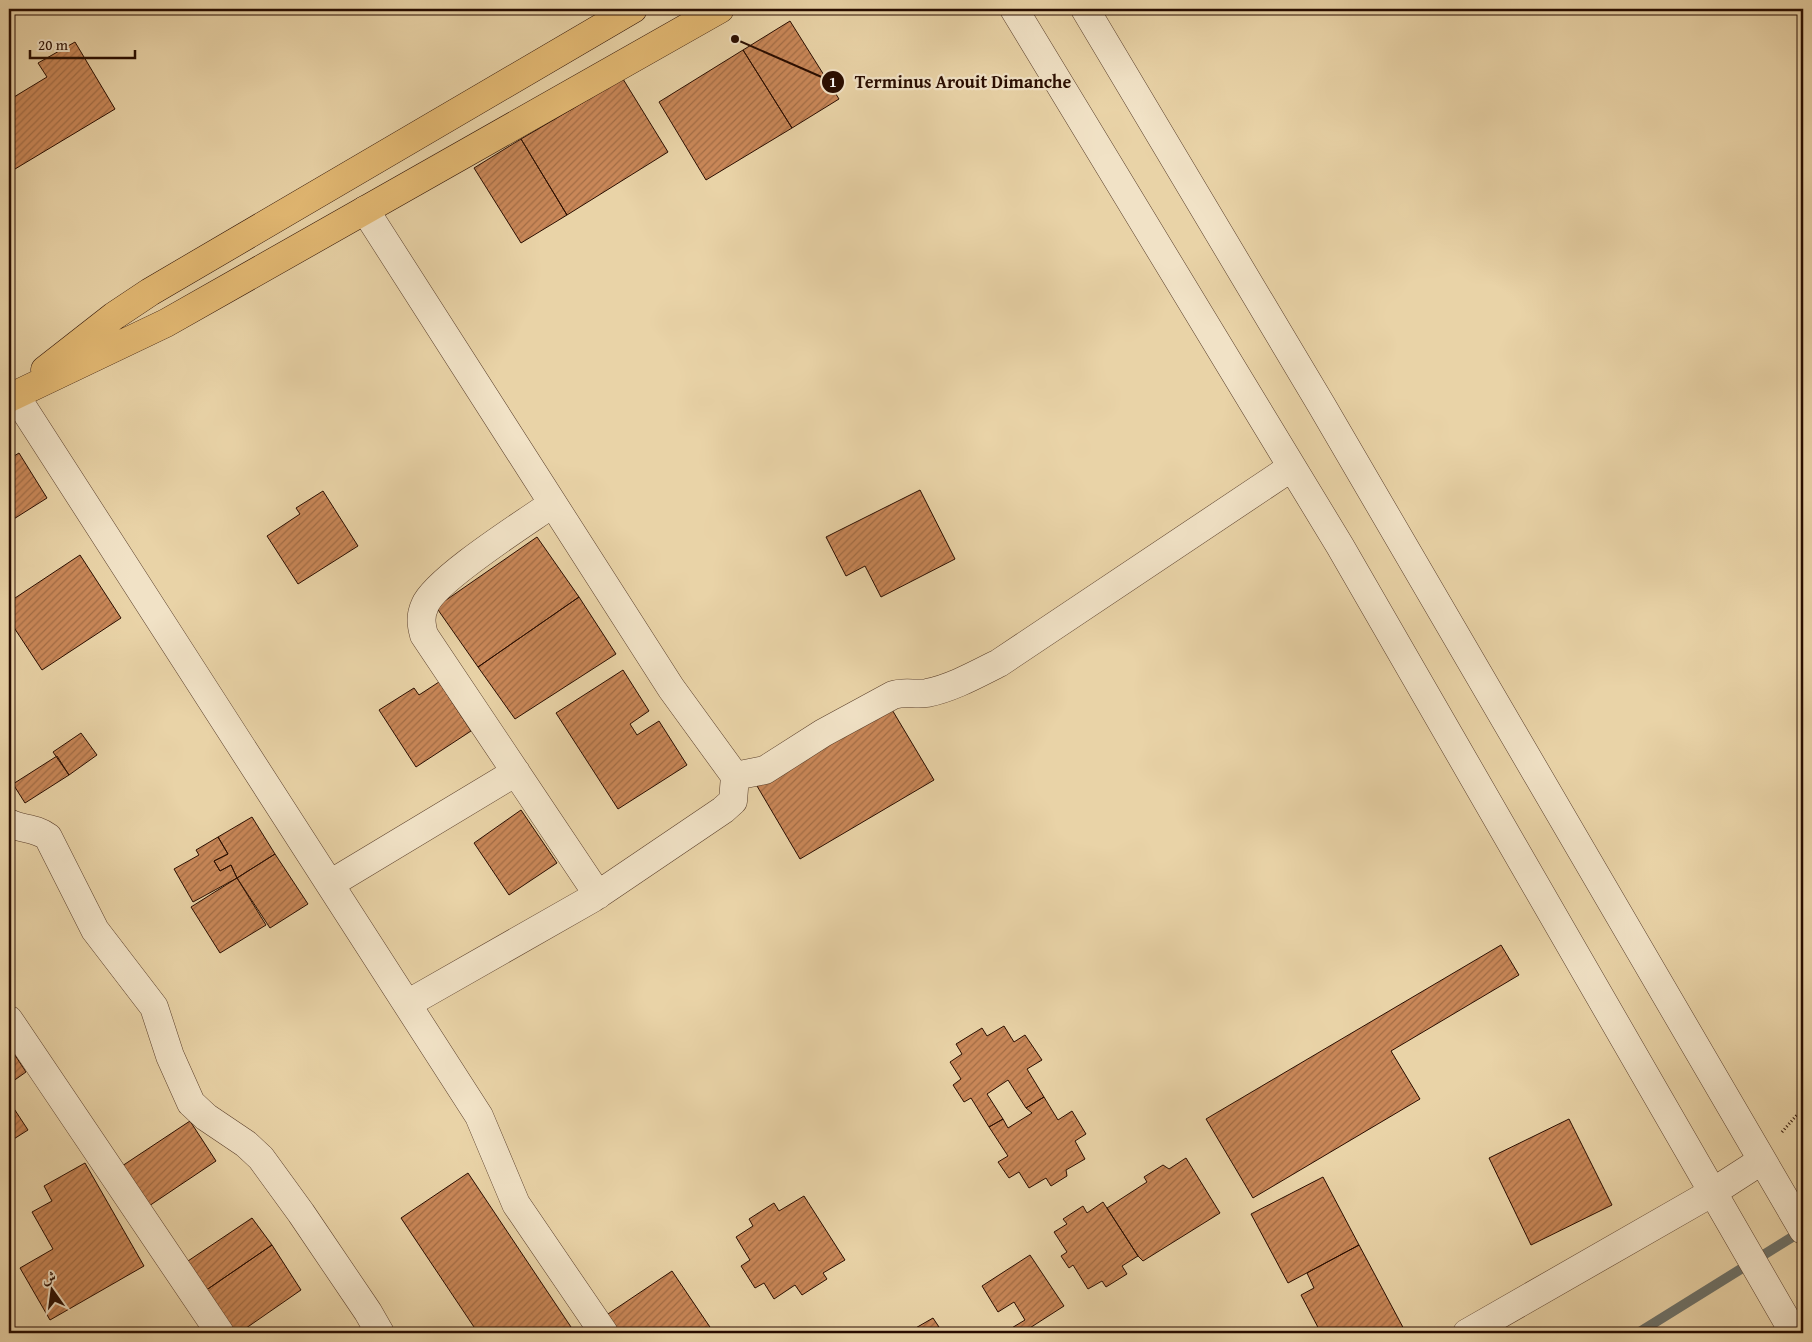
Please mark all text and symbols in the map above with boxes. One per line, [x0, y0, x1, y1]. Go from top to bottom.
scale bar [30, 28, 135, 60]
text: 20 m [38, 34, 69, 55]
callout: Terminus Arouit Dimanche [820, 65, 1082, 98]
text: Terminus Arouit Dimanche [855, 68, 1071, 95]
text: 1 [829, 71, 837, 92]
north arrow [28, 1264, 78, 1314]
text: ش [40, 1266, 58, 1289]

